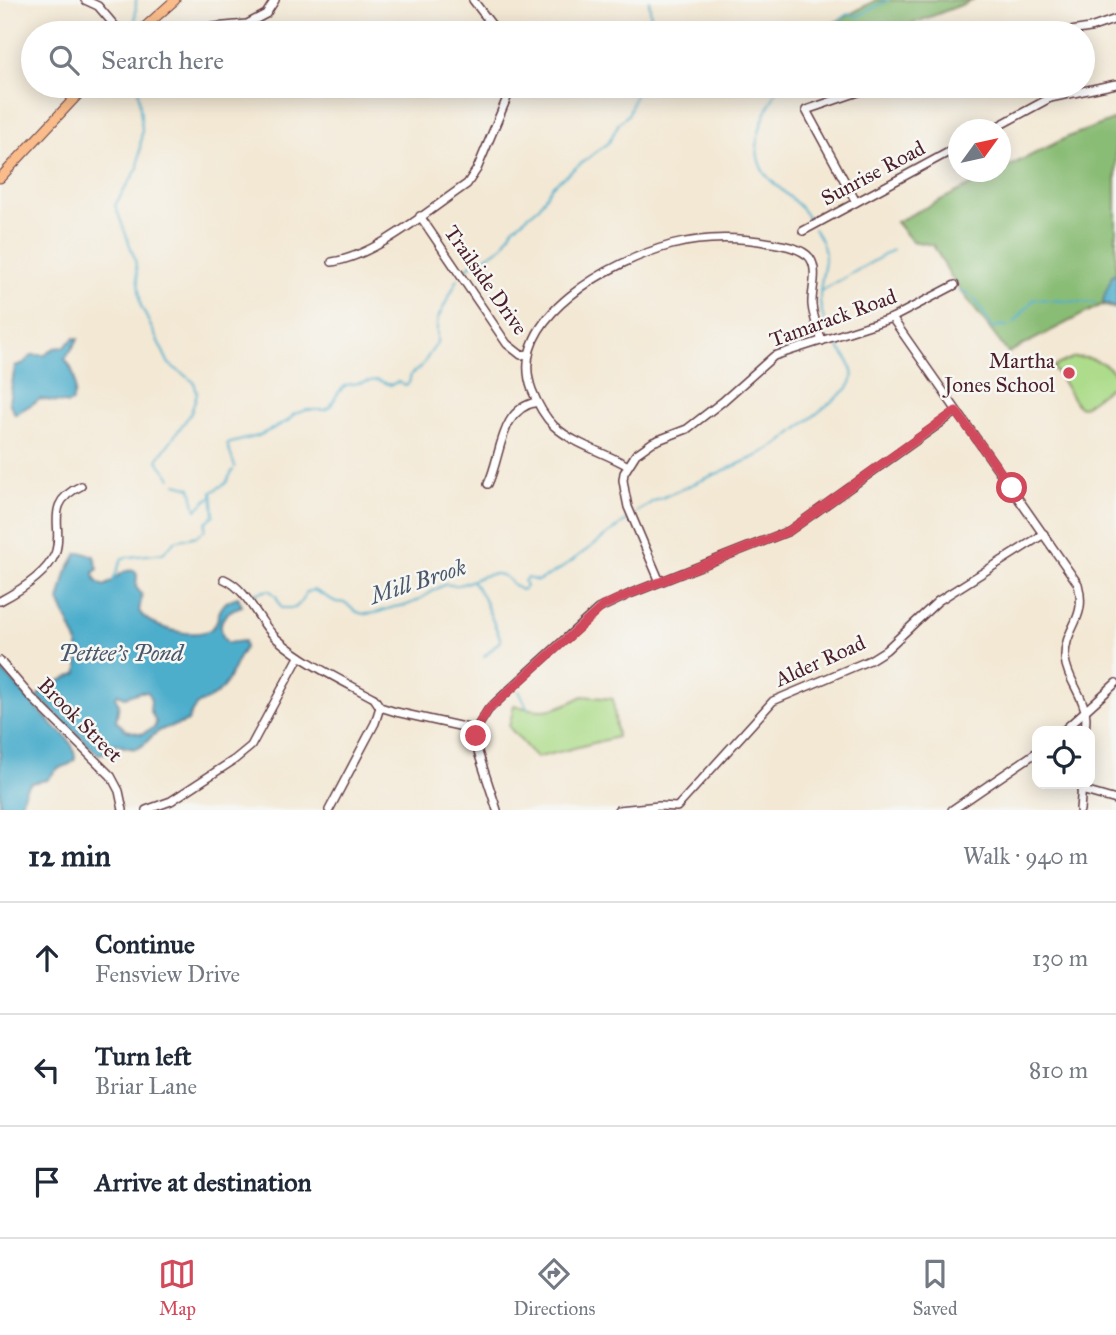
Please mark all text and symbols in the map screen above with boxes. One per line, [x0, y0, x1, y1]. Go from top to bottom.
search box [21, 21, 1095, 98]
icon: search [45, 41, 83, 79]
text: Search here [101, 44, 224, 76]
north arrow [948, 119, 1011, 182]
street label: Sunrise Road [817, 135, 930, 211]
street label: Trailside Drive [439, 220, 533, 340]
street label: Tamarack Road [766, 283, 900, 353]
place label: Martha Jones School [942, 348, 1055, 398]
marker: Martha Jones School [1061, 365, 1077, 381]
route start [996, 472, 1027, 503]
water label: Mill Brook [365, 552, 469, 610]
street label: Alder Road [770, 629, 870, 693]
water label: Pettee's Pond [59, 639, 185, 667]
street label: Brook Street [32, 672, 128, 768]
route end [460, 720, 491, 751]
map controls [1032, 726, 1095, 789]
button: locate [1032, 726, 1095, 789]
text: 12 min [28, 838, 111, 874]
text: Walk · 940 m [963, 842, 1088, 870]
text: Continue [95, 928, 195, 960]
icon: ahead [28, 939, 66, 977]
text: 130 m [1032, 944, 1088, 972]
text: Fensview Drive [95, 960, 240, 988]
text: Turn left [95, 1040, 191, 1072]
icon: left [28, 1051, 66, 1089]
text: 810 m [1029, 1056, 1088, 1084]
text: Briar Lane [95, 1072, 197, 1100]
icon: arrive [28, 1163, 66, 1201]
text: Arrive at destination [95, 1166, 312, 1198]
tab: Map [158, 1255, 196, 1320]
tab: Directions [513, 1255, 595, 1320]
tab: Saved [912, 1255, 958, 1320]

